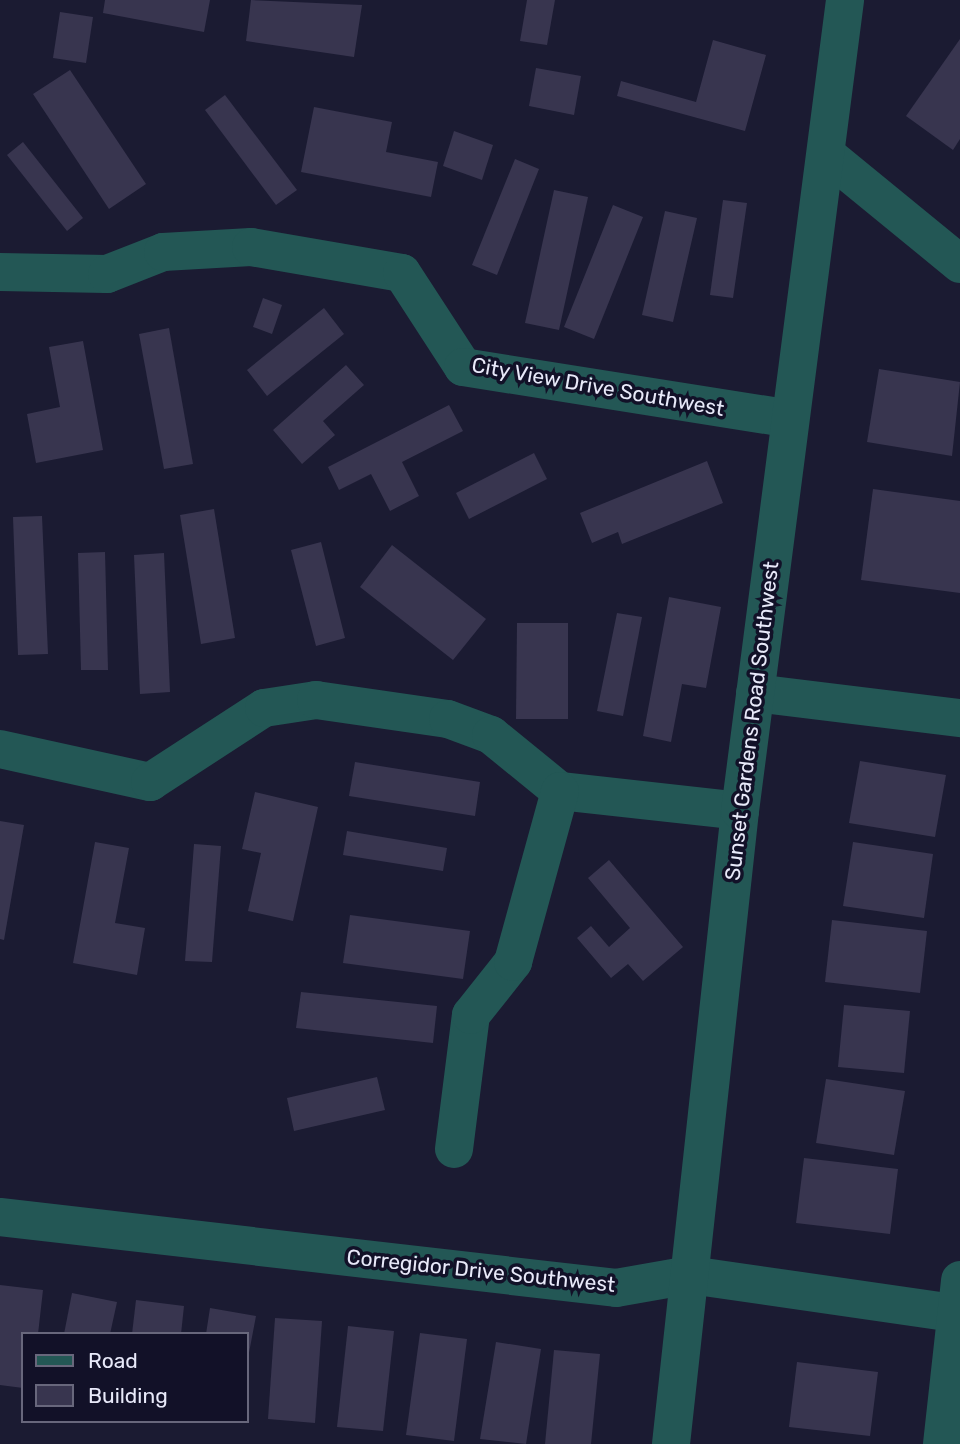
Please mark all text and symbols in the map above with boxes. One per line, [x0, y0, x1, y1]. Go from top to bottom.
street label: City View Drive Southwest [469, 352, 727, 422]
street label: Sunset Gardens Road Southwest [720, 560, 784, 882]
street label: Corregidor Drive Southwest [345, 1244, 617, 1298]
legend [21, 1332, 248, 1423]
text: Road [88, 1348, 138, 1373]
text: Building [88, 1383, 168, 1408]

